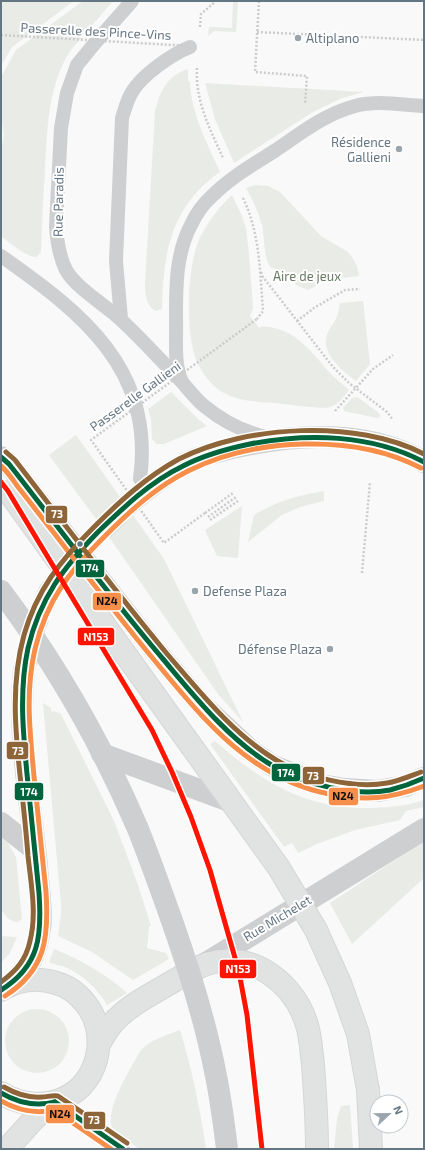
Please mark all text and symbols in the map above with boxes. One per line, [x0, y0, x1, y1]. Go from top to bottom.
street label: Passerelle des Pince-Vins [20, 19, 172, 43]
place label: Altiplano [306, 30, 360, 46]
marker: Altiplano [293, 33, 303, 43]
place label: Résidence Gallieni [331, 134, 391, 165]
marker: Résidence Gallieni [394, 144, 404, 154]
street label: Rue Paradis [49, 167, 67, 237]
park label: Aire de jeux [273, 268, 341, 284]
street label: Passerelle Gallieni [86, 358, 184, 434]
line badge: 73 [45, 505, 68, 524]
text: 73 [51, 507, 63, 520]
unlabelled marker [75, 539, 85, 549]
line badge: 174 [75, 559, 105, 578]
text: 174 [81, 561, 99, 574]
place label: Defense Plaza [203, 583, 287, 599]
marker: Defense Plaza [190, 586, 200, 596]
line badge: N24 [92, 592, 122, 611]
text: N24 [96, 594, 118, 607]
line badge: N153 [77, 627, 115, 646]
text: N153 [83, 630, 109, 643]
place label: Défense Plaza [238, 641, 322, 657]
marker: Défense Plaza [325, 644, 335, 654]
line badge: 73 [6, 741, 29, 760]
text: 73 [12, 744, 24, 757]
line badge: 174 [271, 763, 301, 782]
text: 174 [277, 766, 295, 779]
line badge: 73 [302, 766, 325, 785]
text: 73 [307, 769, 319, 782]
line badge: 174 [14, 782, 44, 801]
text: 174 [20, 785, 38, 798]
line badge: N24 [328, 787, 359, 806]
text: N24 [332, 789, 354, 802]
street label: Rue Michelet [240, 891, 314, 945]
line badge: N153 [219, 959, 257, 979]
text: N153 [225, 962, 251, 975]
north arrow [369, 1094, 409, 1134]
line badge: N24 [45, 1104, 75, 1124]
text: N [391, 1104, 406, 1116]
text: N24 [49, 1107, 71, 1120]
line badge: 73 [83, 1111, 106, 1130]
text: 73 [88, 1113, 100, 1126]

